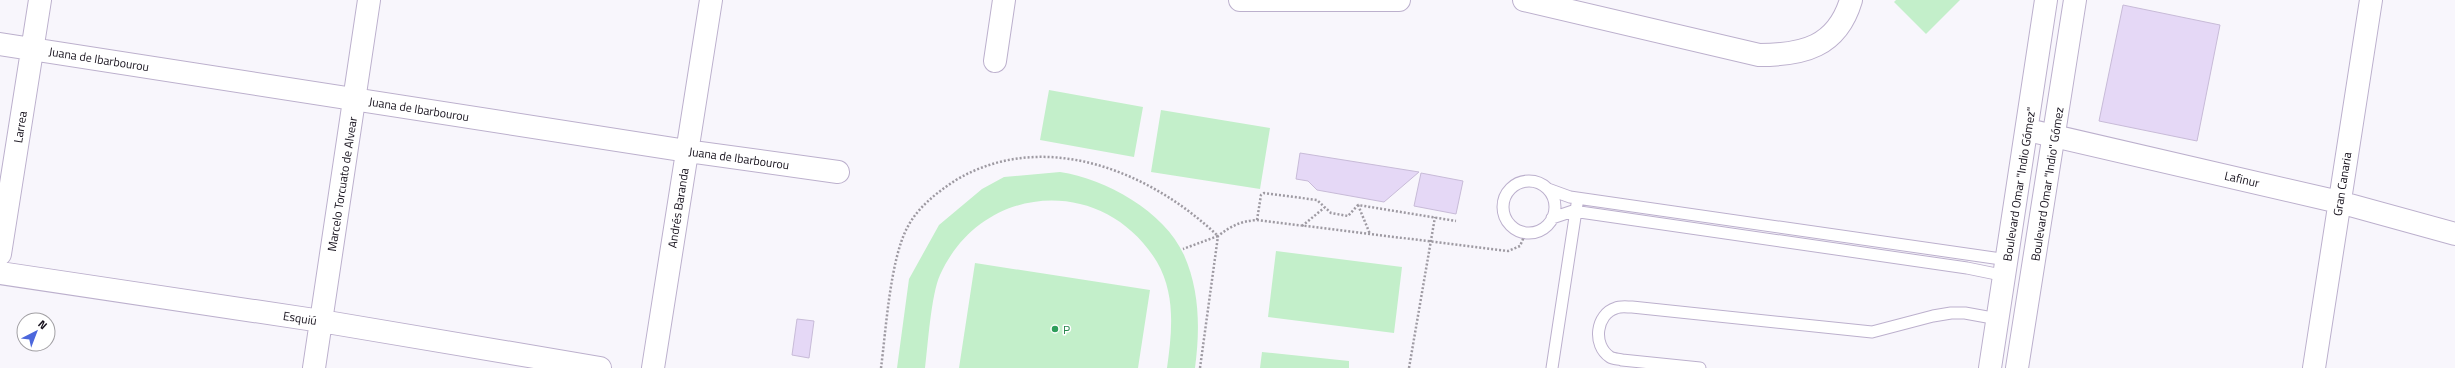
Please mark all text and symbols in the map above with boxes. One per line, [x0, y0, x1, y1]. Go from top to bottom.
street label: Juana de Ibarbourou [48, 42, 150, 76]
street label: Juana de Ibarbourou [368, 92, 470, 126]
street label: Boulevard Omar "Indio Gómez" [1997, 106, 2041, 262]
street label: Boulevard Omar "Indio" Gómez [2025, 106, 2069, 262]
street label: Larrea [8, 110, 32, 144]
street label: Marcelo Torcuato de Alvear [322, 115, 362, 253]
street label: Juana de Ibarbourou [688, 142, 790, 174]
street label: Gran Canaria [2328, 151, 2356, 217]
street label: Lafinur [2223, 166, 2261, 192]
street label: Andrés Baranda [662, 167, 694, 249]
street label: Esquiú [282, 306, 318, 330]
north arrow [16, 312, 56, 352]
text: N [35, 316, 51, 333]
place label: P [1063, 320, 1070, 339]
marker: P [1050, 324, 1060, 334]

